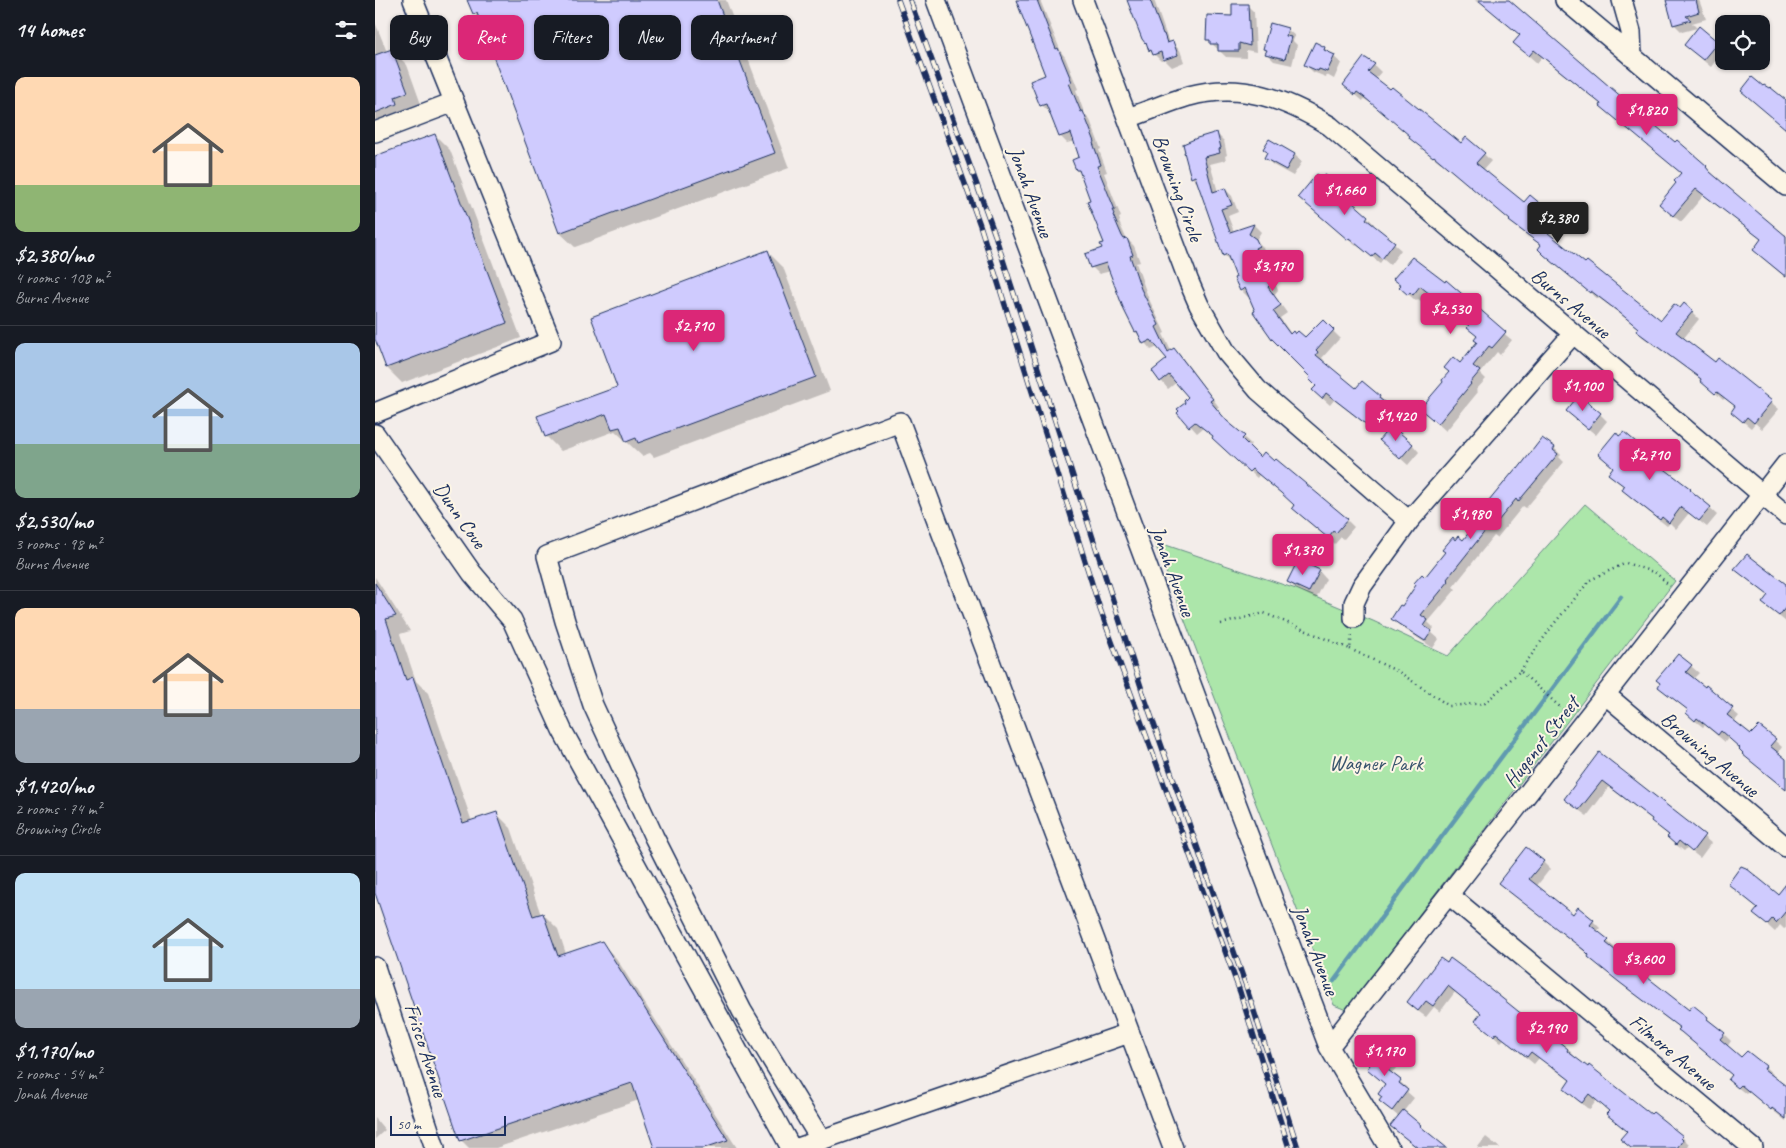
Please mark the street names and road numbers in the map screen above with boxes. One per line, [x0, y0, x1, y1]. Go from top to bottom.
street label: Browning Circle [1147, 131, 1210, 247]
street label: Jonah Avenue [1002, 142, 1060, 242]
street label: Burns Avenue [1526, 262, 1617, 345]
street label: Dunn Cove [428, 477, 493, 554]
street label: Jonah Avenue [1144, 521, 1202, 621]
street label: Hugenot Street [1497, 689, 1587, 793]
street label: Browning Avenue [1656, 705, 1765, 803]
street label: Jonah Avenue [1287, 900, 1345, 1000]
street label: Frisco Avenue [399, 1000, 454, 1101]
street label: Filmore Avenue [1624, 1008, 1723, 1097]

